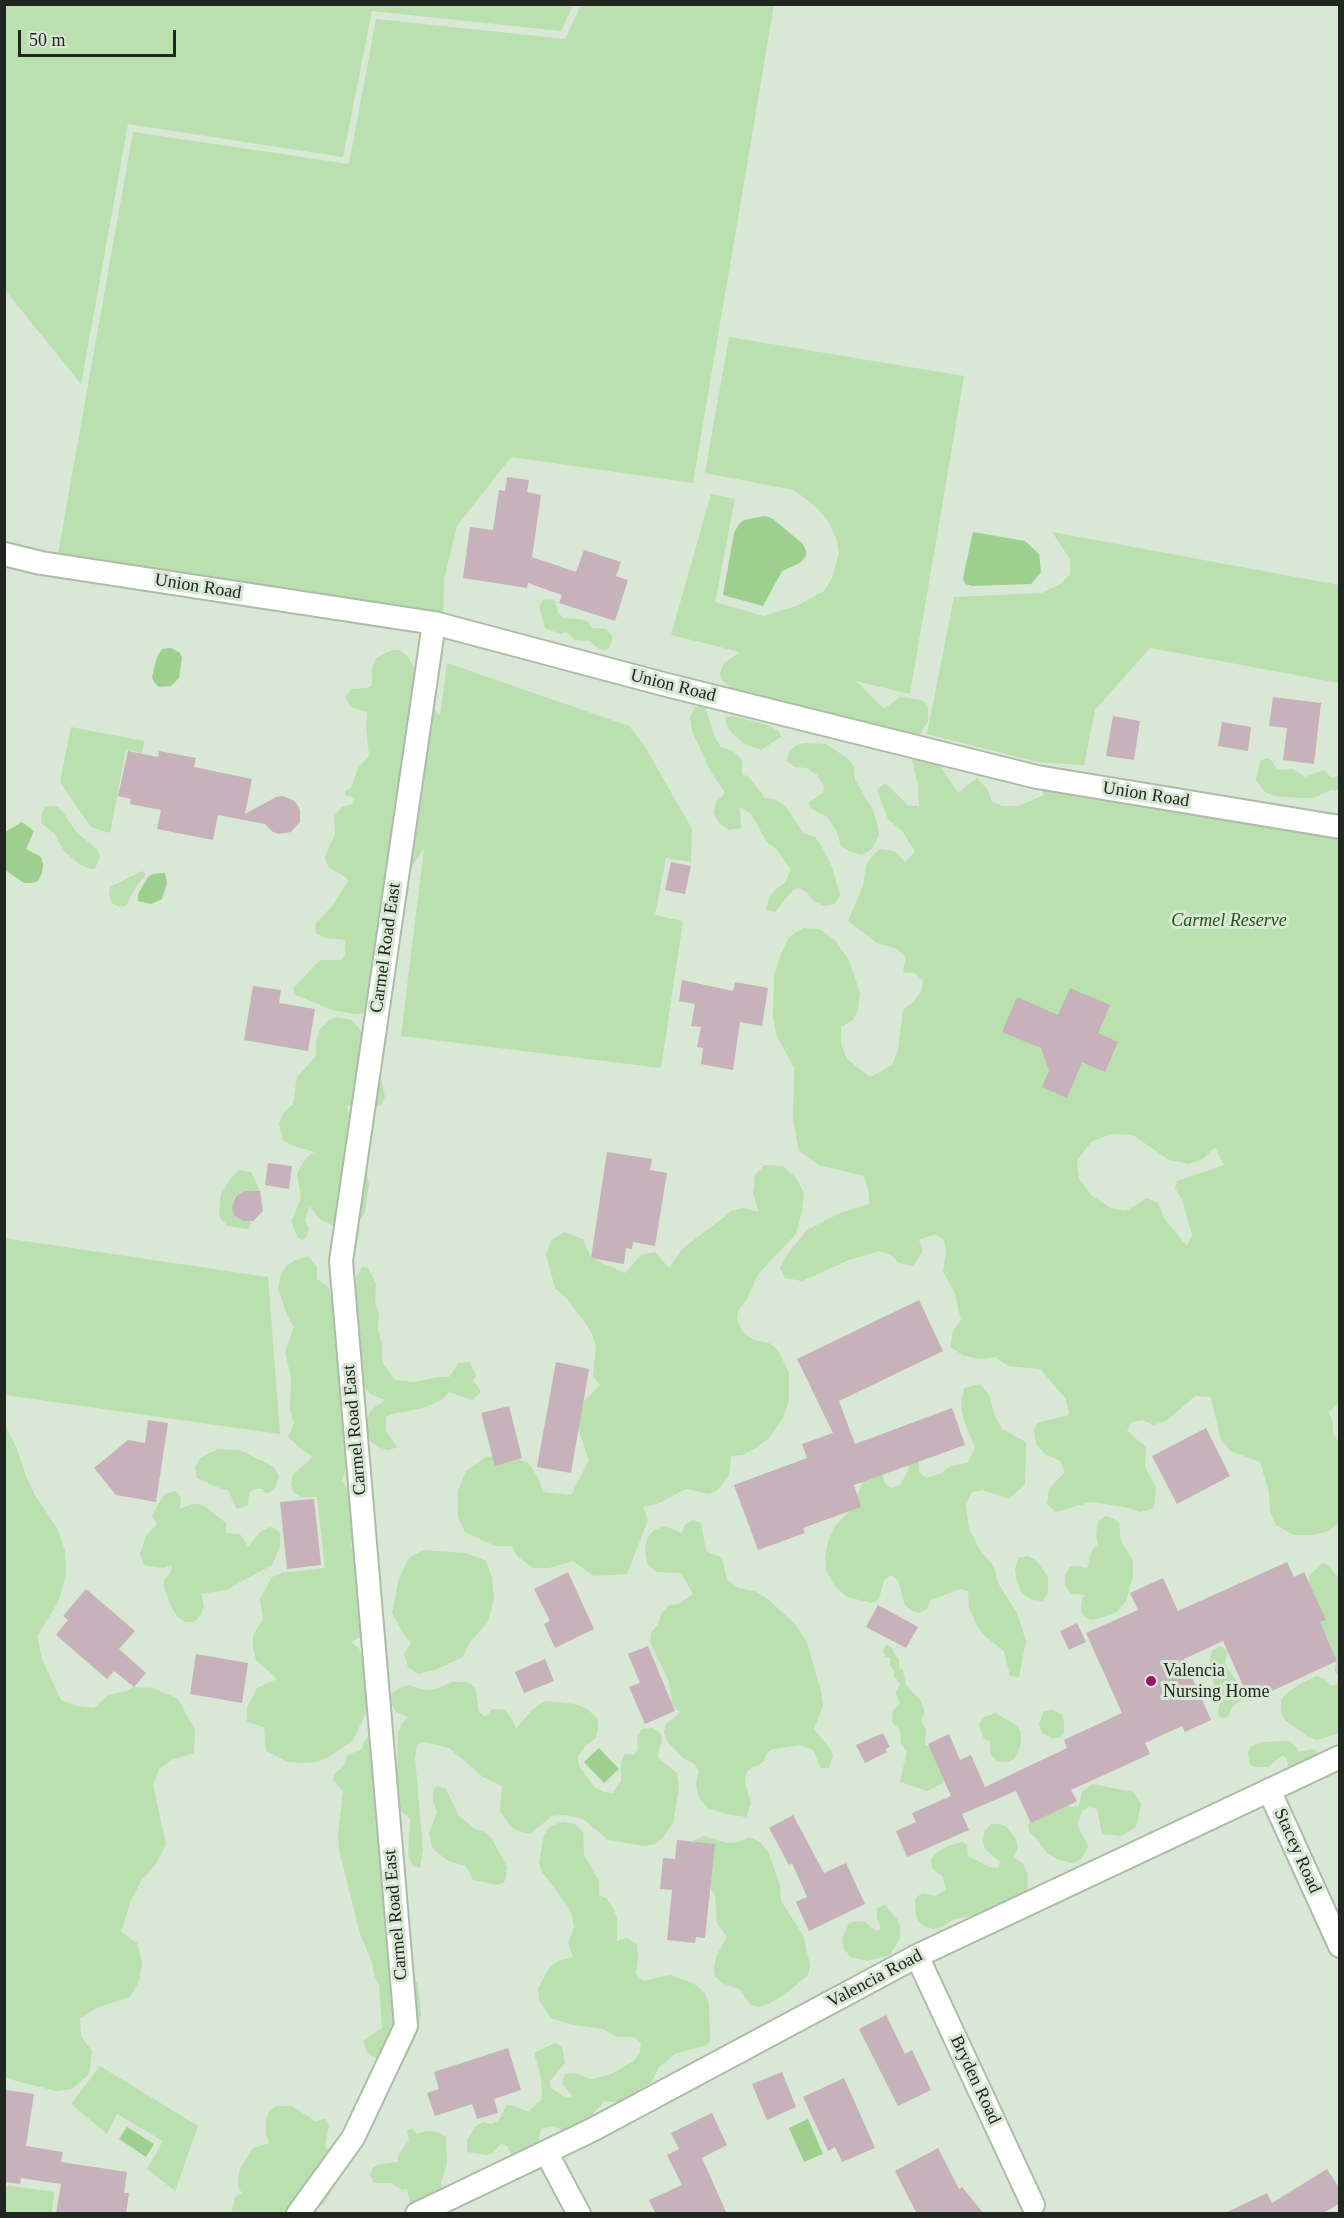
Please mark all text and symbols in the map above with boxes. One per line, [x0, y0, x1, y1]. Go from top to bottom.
scale bar [21, 18, 178, 56]
text: 50 m [29, 30, 66, 50]
street label: Union Road [153, 569, 243, 605]
street label: Union Road [628, 665, 718, 707]
street label: Union Road [1101, 777, 1191, 813]
street label: Carmel Road East [366, 882, 406, 1014]
park label: Carmel Reserve [1171, 910, 1287, 932]
street label: Carmel Road East [339, 1364, 371, 1496]
place label: Valencia Nursing Home [1163, 1660, 1269, 1702]
marker: Valencia Nursing Home [1144, 1674, 1158, 1688]
street label: Stacey Road [1269, 1805, 1325, 1897]
street label: Carmel Road East [380, 1849, 412, 1981]
street label: Valencia Road [824, 1945, 926, 2013]
street label: Bryden Road [945, 2032, 1005, 2128]

